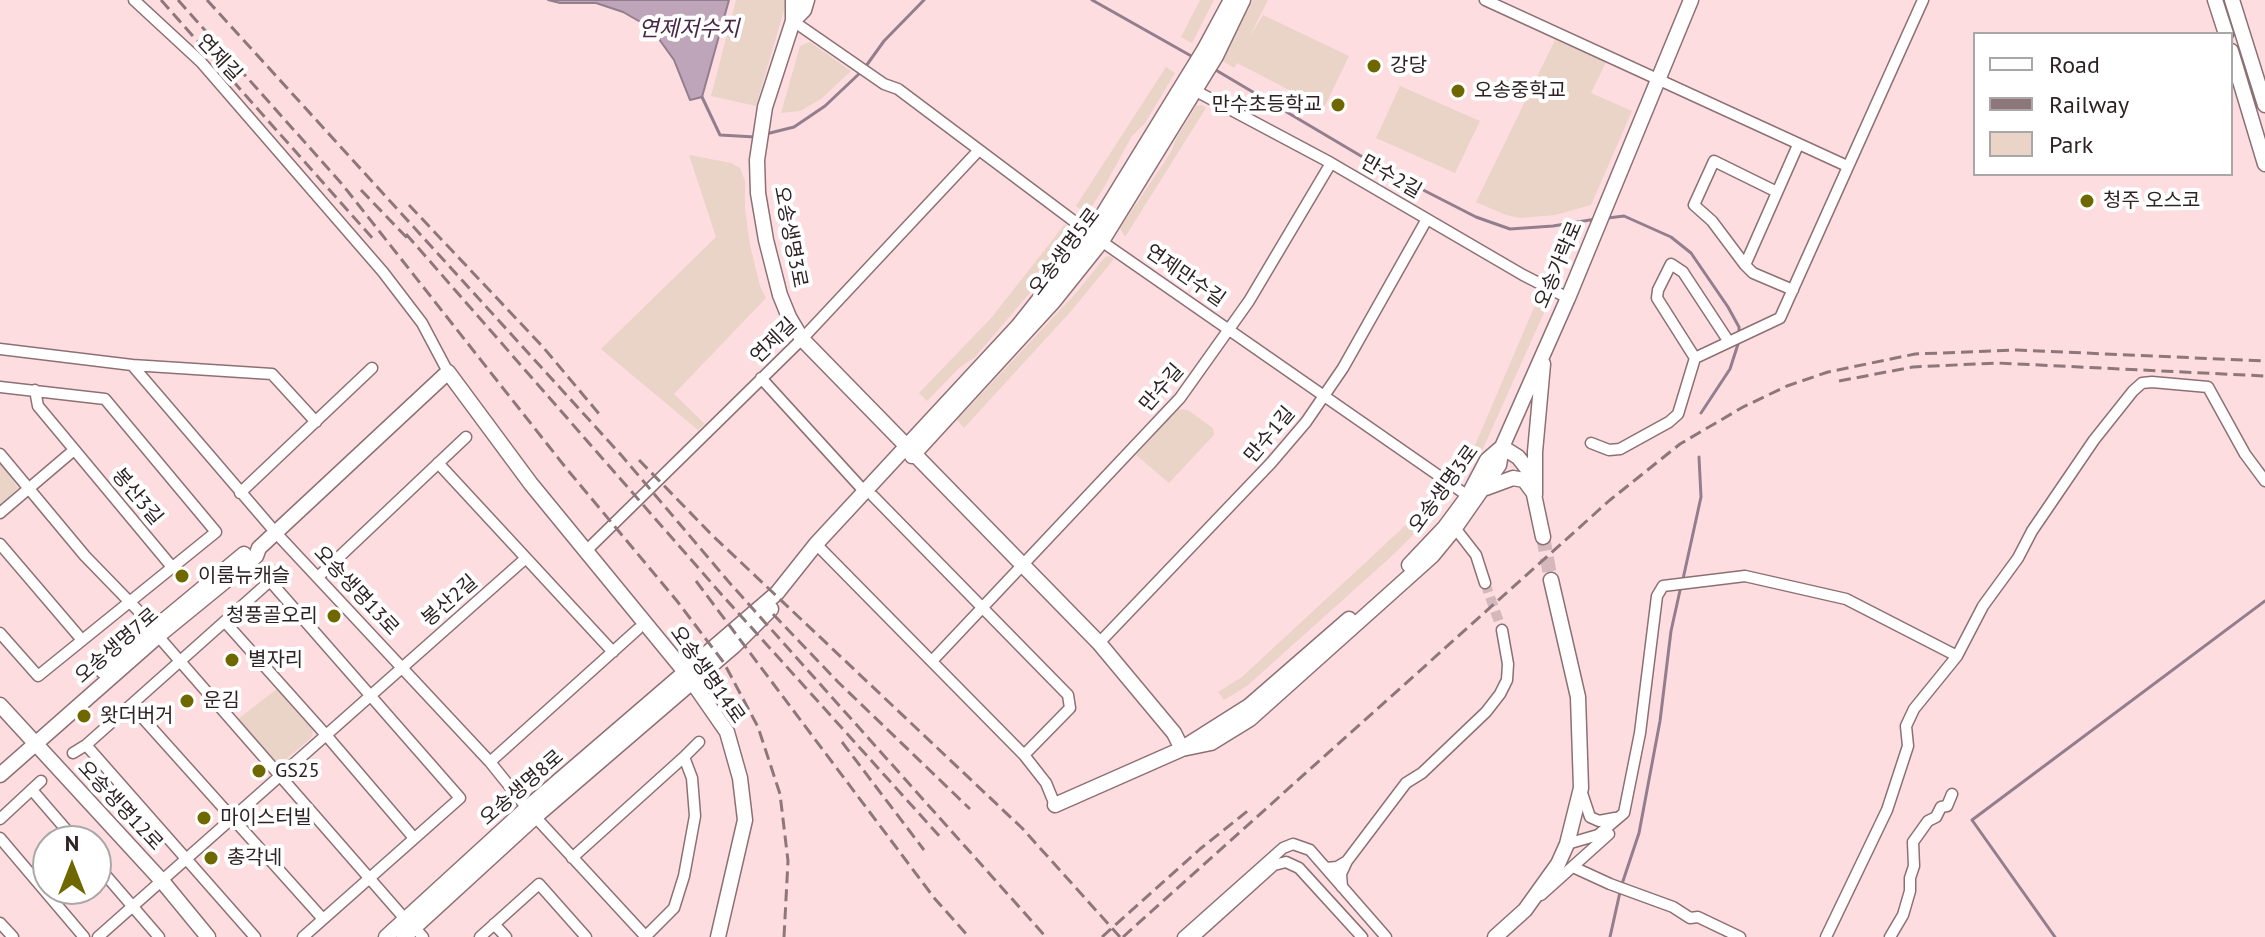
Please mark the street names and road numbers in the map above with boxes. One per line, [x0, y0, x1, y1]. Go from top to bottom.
street label: 연제길 [191, 30, 247, 86]
street label: 만수2길 [1356, 150, 1426, 204]
street label: 오송생명3로 [768, 184, 812, 290]
street label: 오송생명5로 [1024, 204, 1106, 300]
street label: 오송가락로 [1530, 218, 1588, 312]
street label: 연제만수길 [1140, 240, 1230, 312]
street label: 연제길 [746, 313, 802, 369]
street label: 만수길 [1135, 359, 1189, 417]
street label: 만수1길 [1240, 402, 1300, 468]
street label: 오송생명3로 [1404, 440, 1484, 538]
street label: 봉산3길 [107, 464, 167, 530]
street label: 오송생명13로 [308, 541, 404, 641]
street label: 봉산2길 [417, 570, 483, 632]
street label: 오송생명7로 [70, 603, 164, 689]
street label: 오송생명14로 [665, 622, 749, 728]
street label: 오송생명8로 [475, 745, 569, 831]
street label: 오송생명12로 [72, 756, 168, 856]

